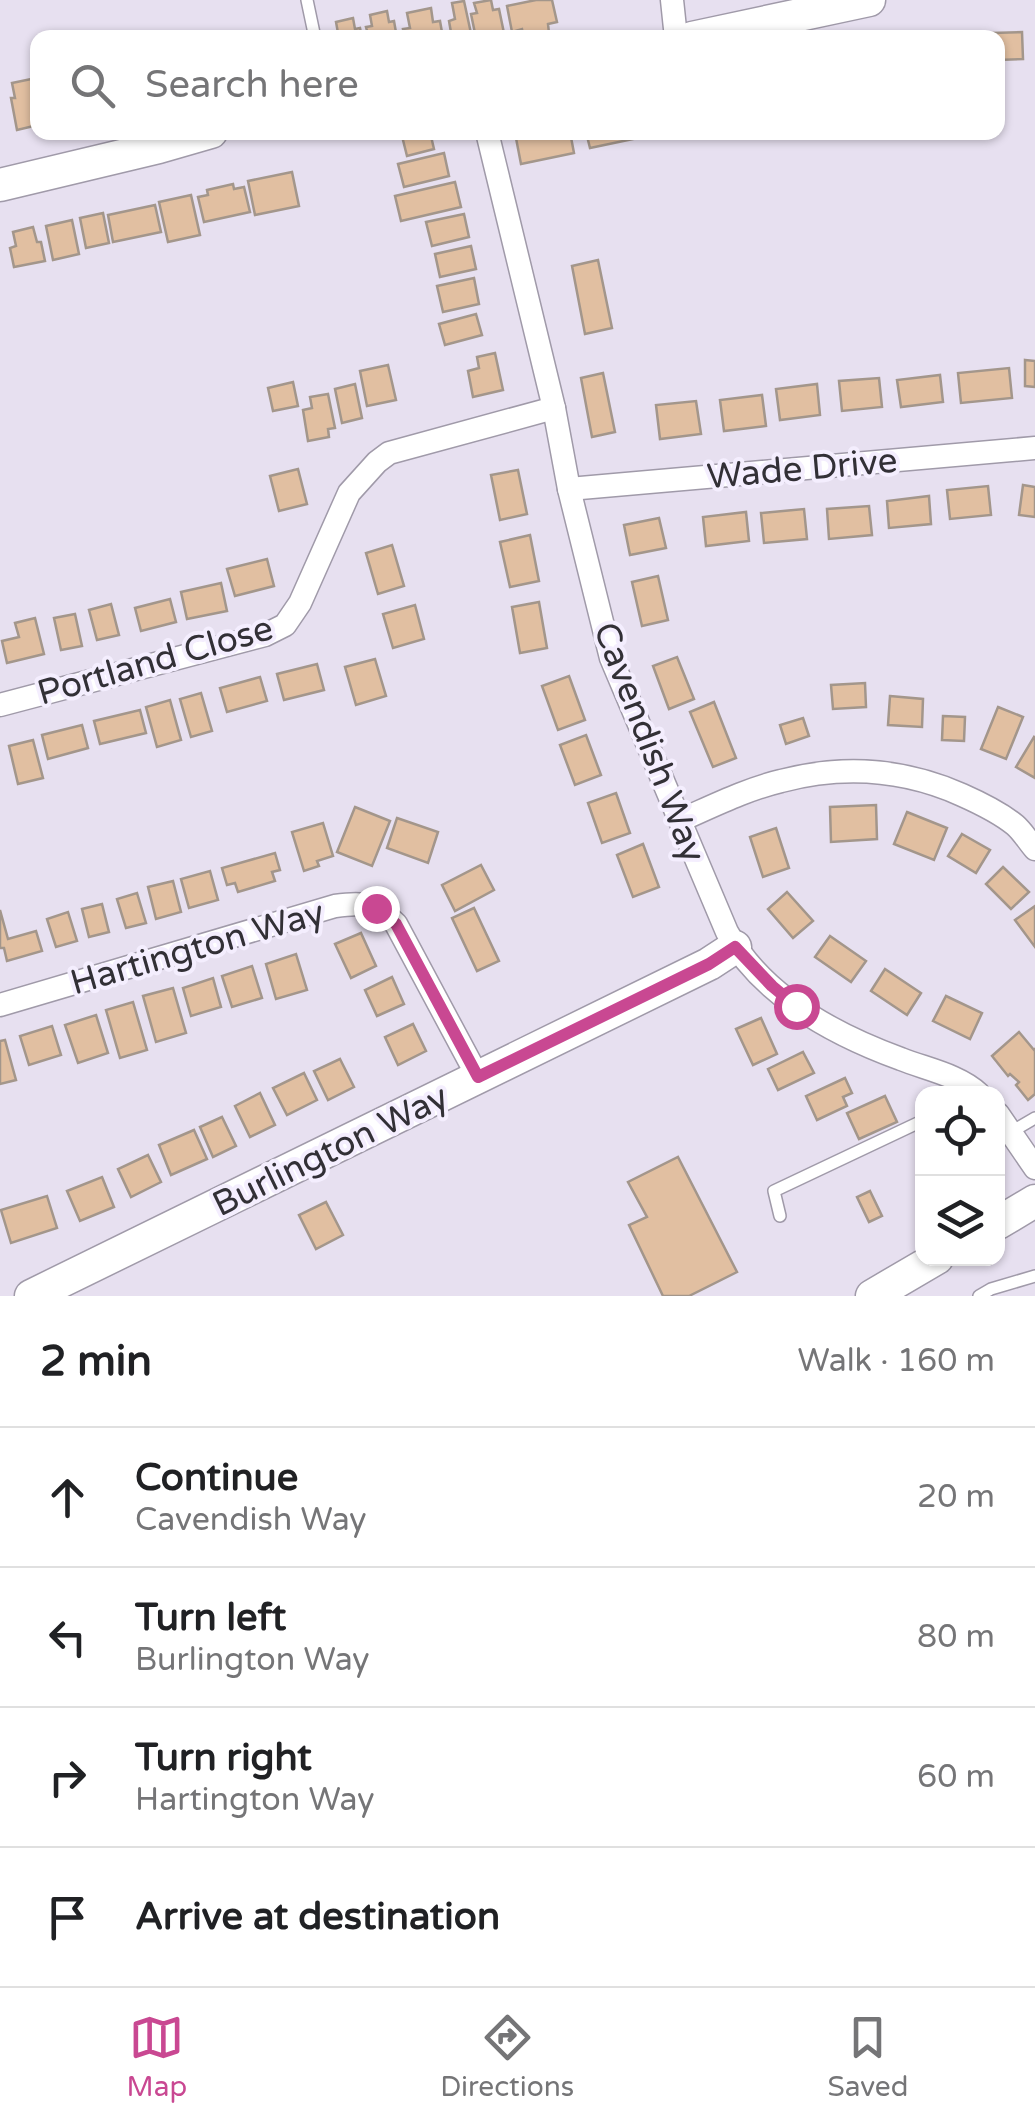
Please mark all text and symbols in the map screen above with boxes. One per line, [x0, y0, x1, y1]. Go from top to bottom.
search box [30, 30, 1005, 140]
icon: search [65, 58, 120, 113]
text: Search here [145, 62, 359, 108]
street label: Wade Drive [705, 440, 899, 498]
street label: Portland Close [33, 607, 278, 715]
street label: Cavendish Way [584, 617, 714, 868]
route end [354, 886, 400, 932]
street label: Hartington Way [66, 892, 329, 1004]
route start [774, 984, 820, 1030]
street label: Burlington Way [206, 1076, 455, 1226]
map controls [915, 1086, 1005, 1266]
button: locate [915, 1086, 1005, 1176]
button: layers [915, 1176, 1005, 1266]
text: 2 min [40, 1336, 152, 1387]
text: Walk · 160 m [798, 1342, 995, 1380]
text: Continue [135, 1455, 298, 1501]
icon: ahead [40, 1470, 95, 1525]
text: 20 m [917, 1478, 995, 1516]
text: Cavendish Way [135, 1501, 367, 1539]
text: Turn left [135, 1595, 286, 1641]
icon: left [40, 1610, 95, 1665]
text: 80 m [917, 1618, 995, 1656]
text: Burlington Way [135, 1641, 370, 1679]
text: Turn right [135, 1735, 312, 1781]
icon: right [40, 1750, 95, 1805]
text: 60 m [917, 1758, 995, 1796]
text: Hartington Way [135, 1781, 375, 1819]
icon: arrive [40, 1890, 95, 1945]
text: Arrive at destination [135, 1894, 500, 1940]
tab: Map [127, 2010, 187, 2104]
tab: Directions [440, 2010, 574, 2104]
tab: Saved [827, 2010, 908, 2104]

